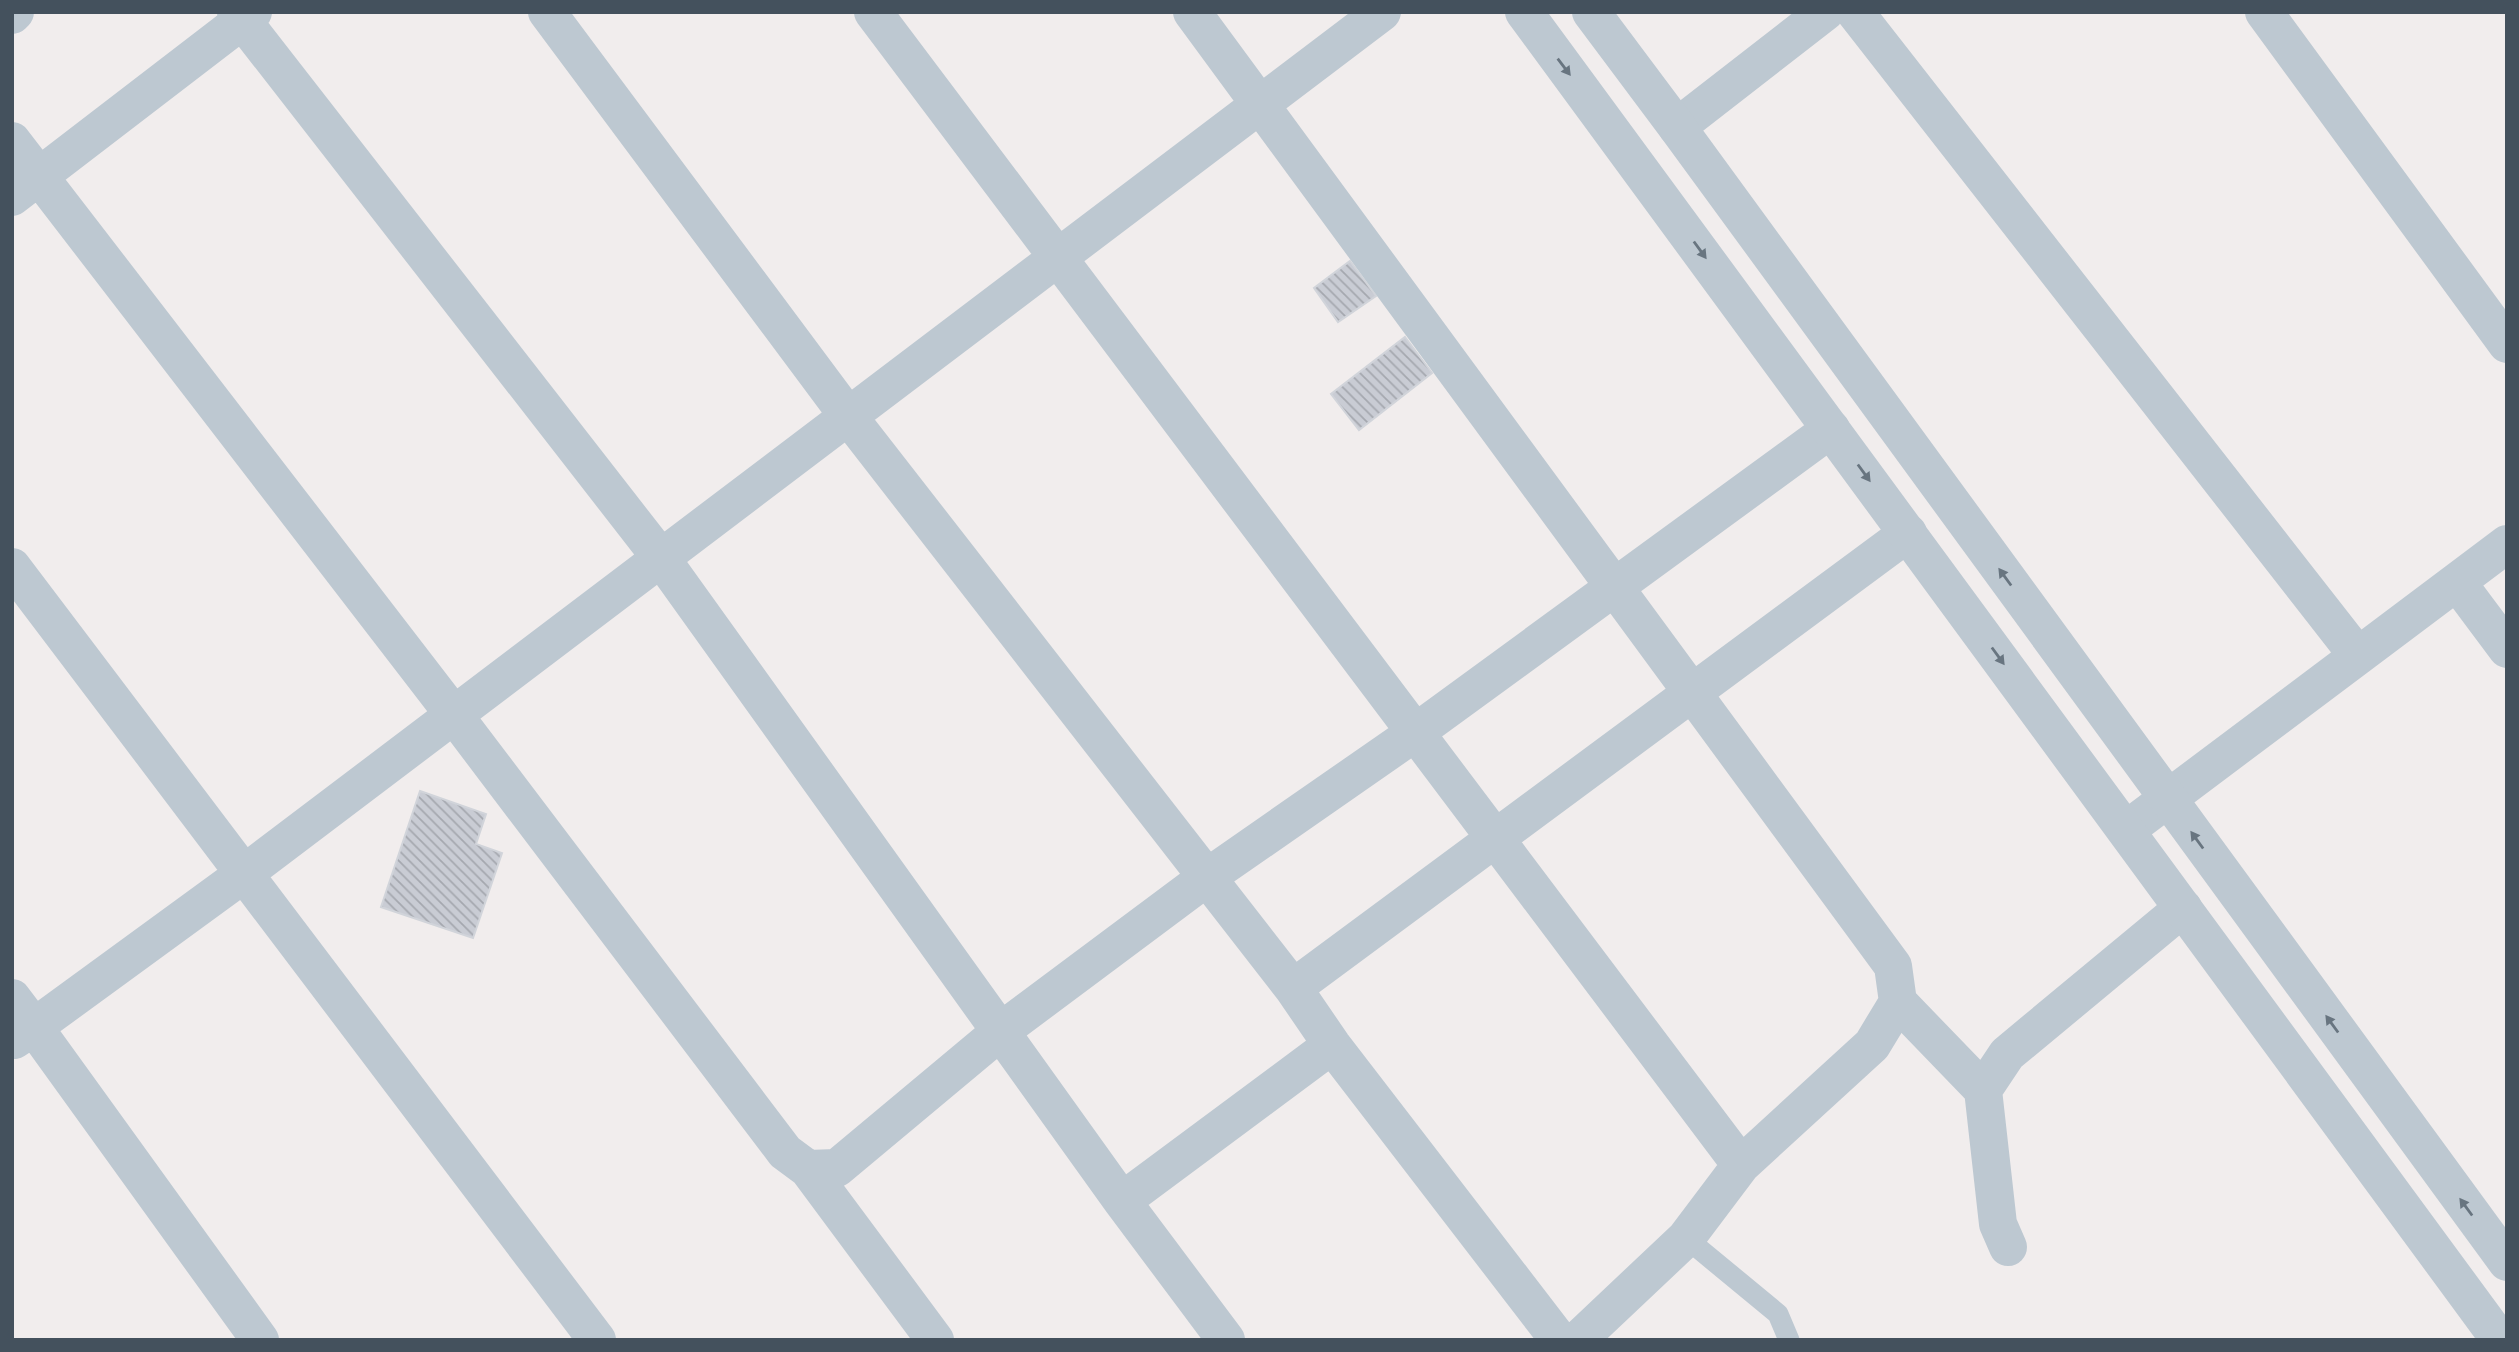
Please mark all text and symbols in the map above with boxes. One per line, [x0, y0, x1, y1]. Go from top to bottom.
one-way arrow [1557, 58, 1571, 76]
one-way arrow [1693, 241, 1707, 259]
one-way arrow [1856, 463, 1871, 481]
one-way arrow [1999, 568, 2013, 586]
one-way arrow [1991, 647, 2005, 665]
one-way arrow [2190, 831, 2204, 849]
one-way arrow [2325, 1015, 2339, 1033]
one-way arrow [2460, 1198, 2474, 1216]

